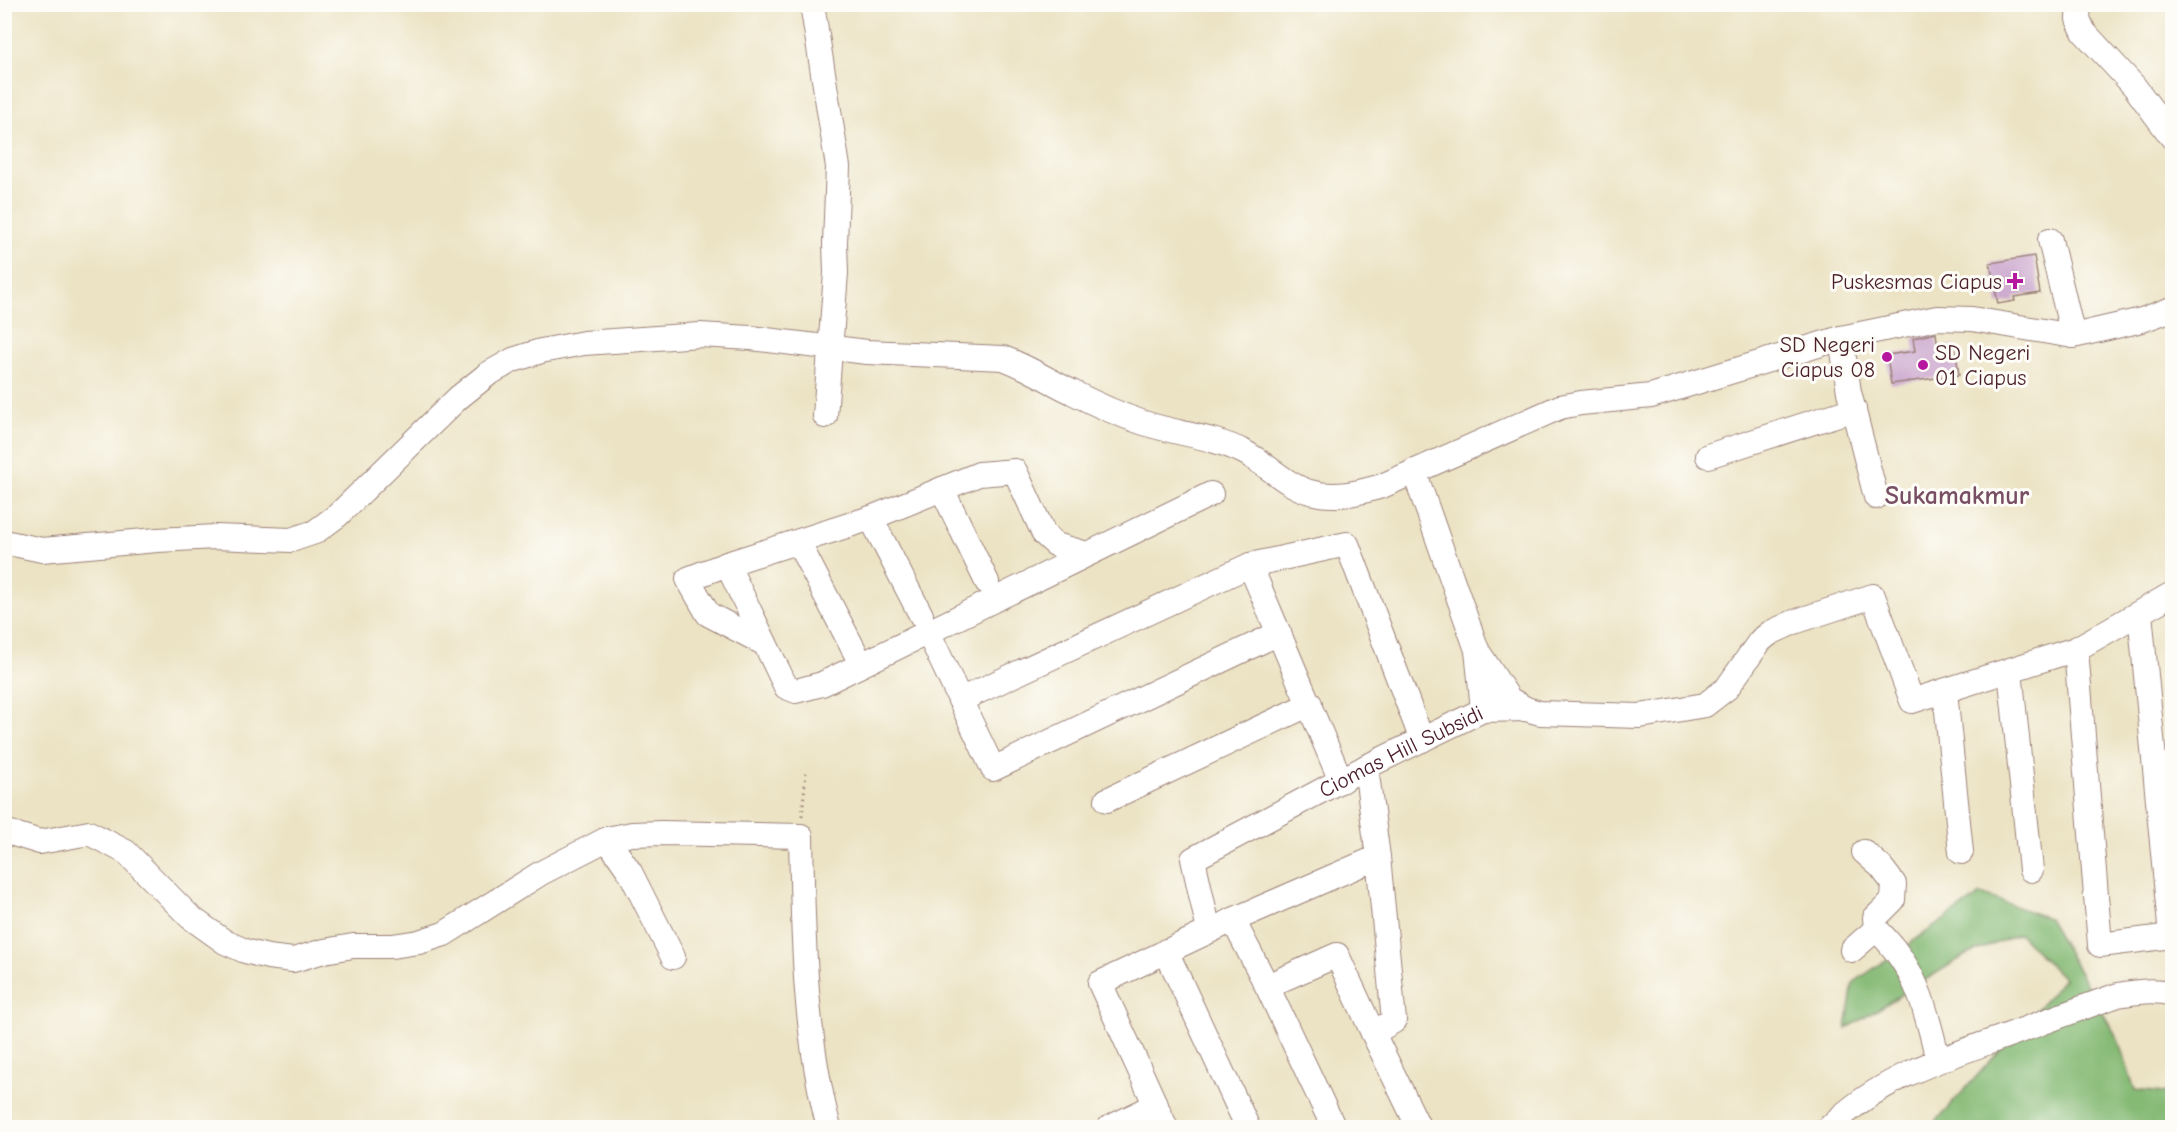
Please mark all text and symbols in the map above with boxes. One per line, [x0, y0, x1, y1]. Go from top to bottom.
place label: Puskesmas Ciapus [1831, 269, 2002, 295]
marker: Puskesmas Ciapus [2006, 272, 2024, 290]
place label: SD Negeri Ciapus 08 [1780, 332, 1875, 383]
place label: SD Negeri 01 Ciapus [1935, 340, 2030, 391]
marker: SD Negeri Ciapus 08 [1880, 350, 1894, 364]
marker: SD Negeri 01 Ciapus [1916, 358, 1930, 372]
district label: Sukamakmur [1885, 481, 2030, 511]
street label: Ciomas Hill Subsidi [1315, 700, 1487, 804]

